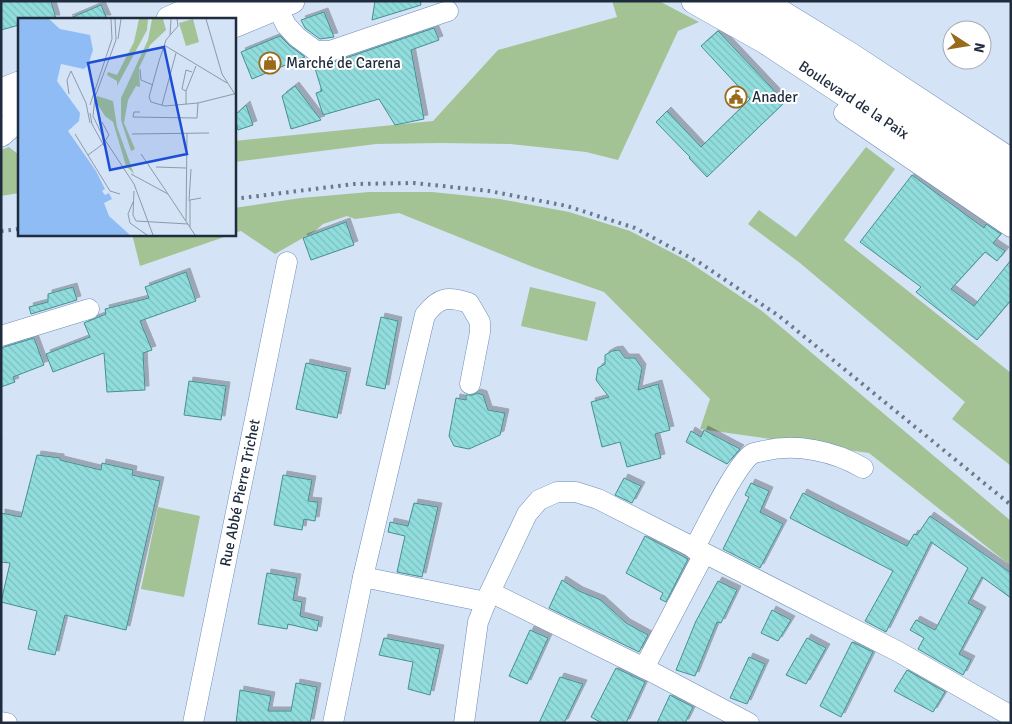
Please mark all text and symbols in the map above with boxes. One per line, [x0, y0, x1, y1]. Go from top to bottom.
inset map [18, 18, 235, 235]
north arrow [942, 20, 992, 70]
text: N [970, 41, 989, 54]
shop icon: Marché de Carena [258, 51, 282, 75]
place label: Marché de Carena [286, 54, 401, 72]
street label: Boulevard de la Paix [795, 57, 912, 143]
public building icon: Anader [724, 85, 748, 109]
place label: Anader [752, 88, 798, 106]
street label: Rue Abbé Pierre Trichet [216, 418, 264, 568]

